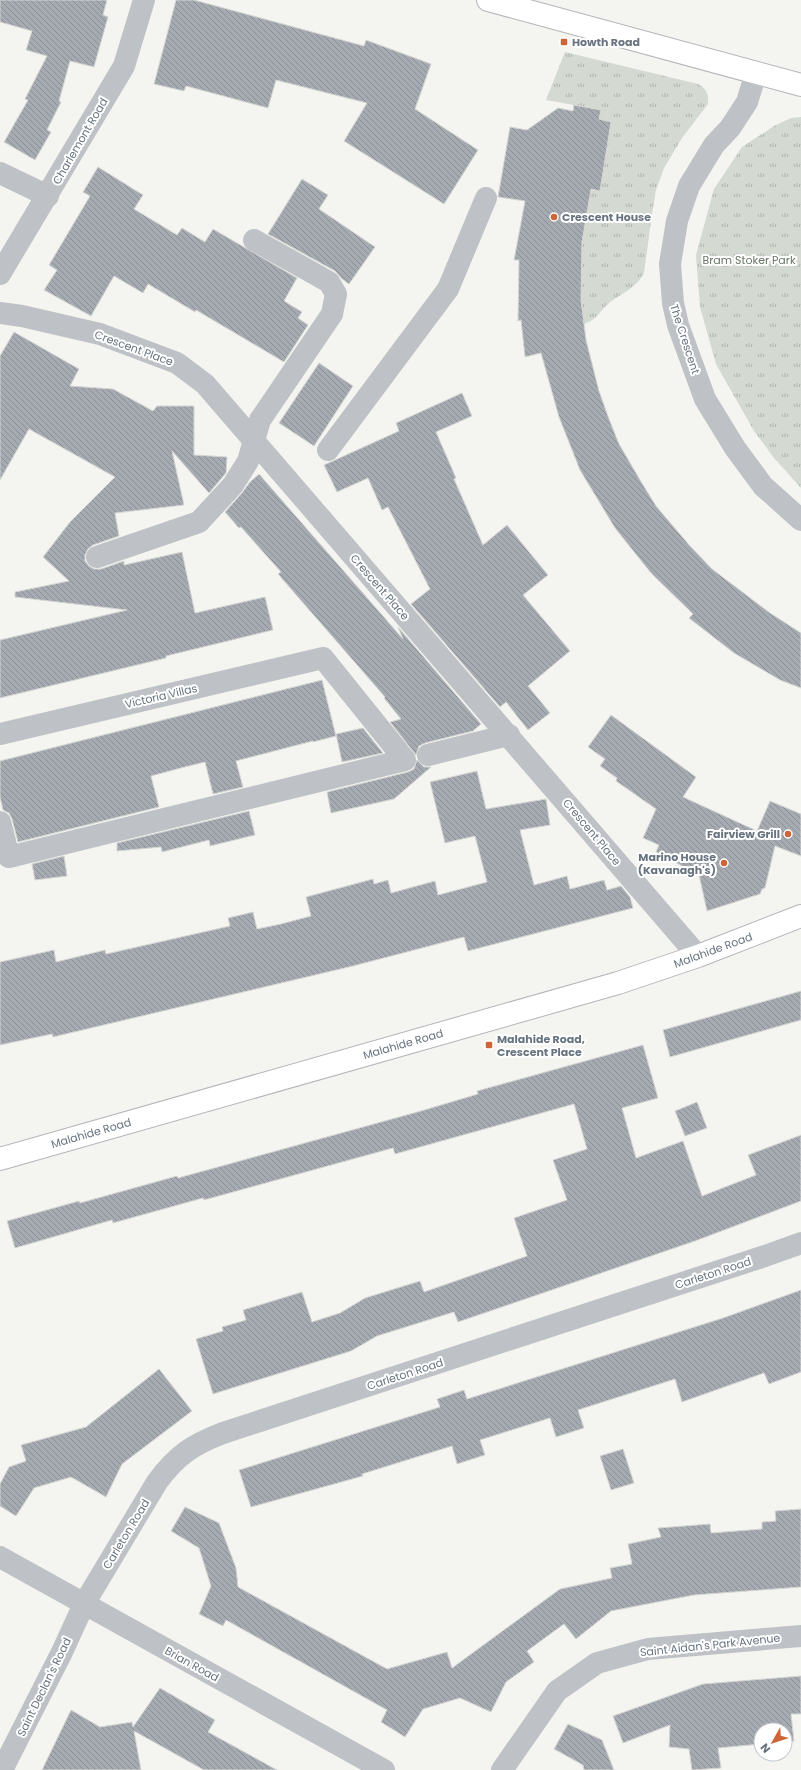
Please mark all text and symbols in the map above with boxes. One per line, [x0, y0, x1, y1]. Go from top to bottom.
place label: Howth Road [572, 34, 640, 50]
marker: Howth Road [559, 37, 569, 47]
street label: Charlemont Road [49, 95, 111, 187]
place label: Crescent House [562, 209, 651, 225]
marker: Crescent House [549, 212, 559, 222]
park label: Bram Stoker Park [702, 252, 796, 268]
street label: The Crescent [666, 302, 704, 376]
street label: Crescent Place [92, 326, 176, 370]
street label: Crescent Place [347, 551, 413, 624]
street label: Victoria Villas [123, 680, 199, 712]
street label: Crescent Place [559, 795, 625, 869]
place label: Fairview Grill [707, 826, 780, 842]
marker: Fairview Grill [783, 829, 793, 839]
place label: Marino House (Kavanagh's) [638, 849, 716, 878]
marker: Marino House (Kavanagh's) [719, 858, 729, 868]
street label: Malahide Road [671, 928, 755, 972]
street label: Malahide Road [361, 1025, 445, 1063]
place label: Malahide Road, Crescent Place [497, 1031, 585, 1060]
marker: Malahide Road, Crescent Place [484, 1040, 494, 1050]
street label: Malahide Road [49, 1114, 133, 1152]
street label: Carleton Road [673, 1253, 753, 1293]
street label: Carleton Road [365, 1354, 445, 1394]
street label: Carleton Road [99, 1496, 153, 1572]
street label: Saint Aidan's Park Avenue [639, 1630, 781, 1660]
street label: Saint Declan's Road [13, 1635, 75, 1739]
street label: Brian Road [162, 1643, 222, 1685]
north arrow [753, 1722, 793, 1762]
text: N [756, 1740, 774, 1757]

